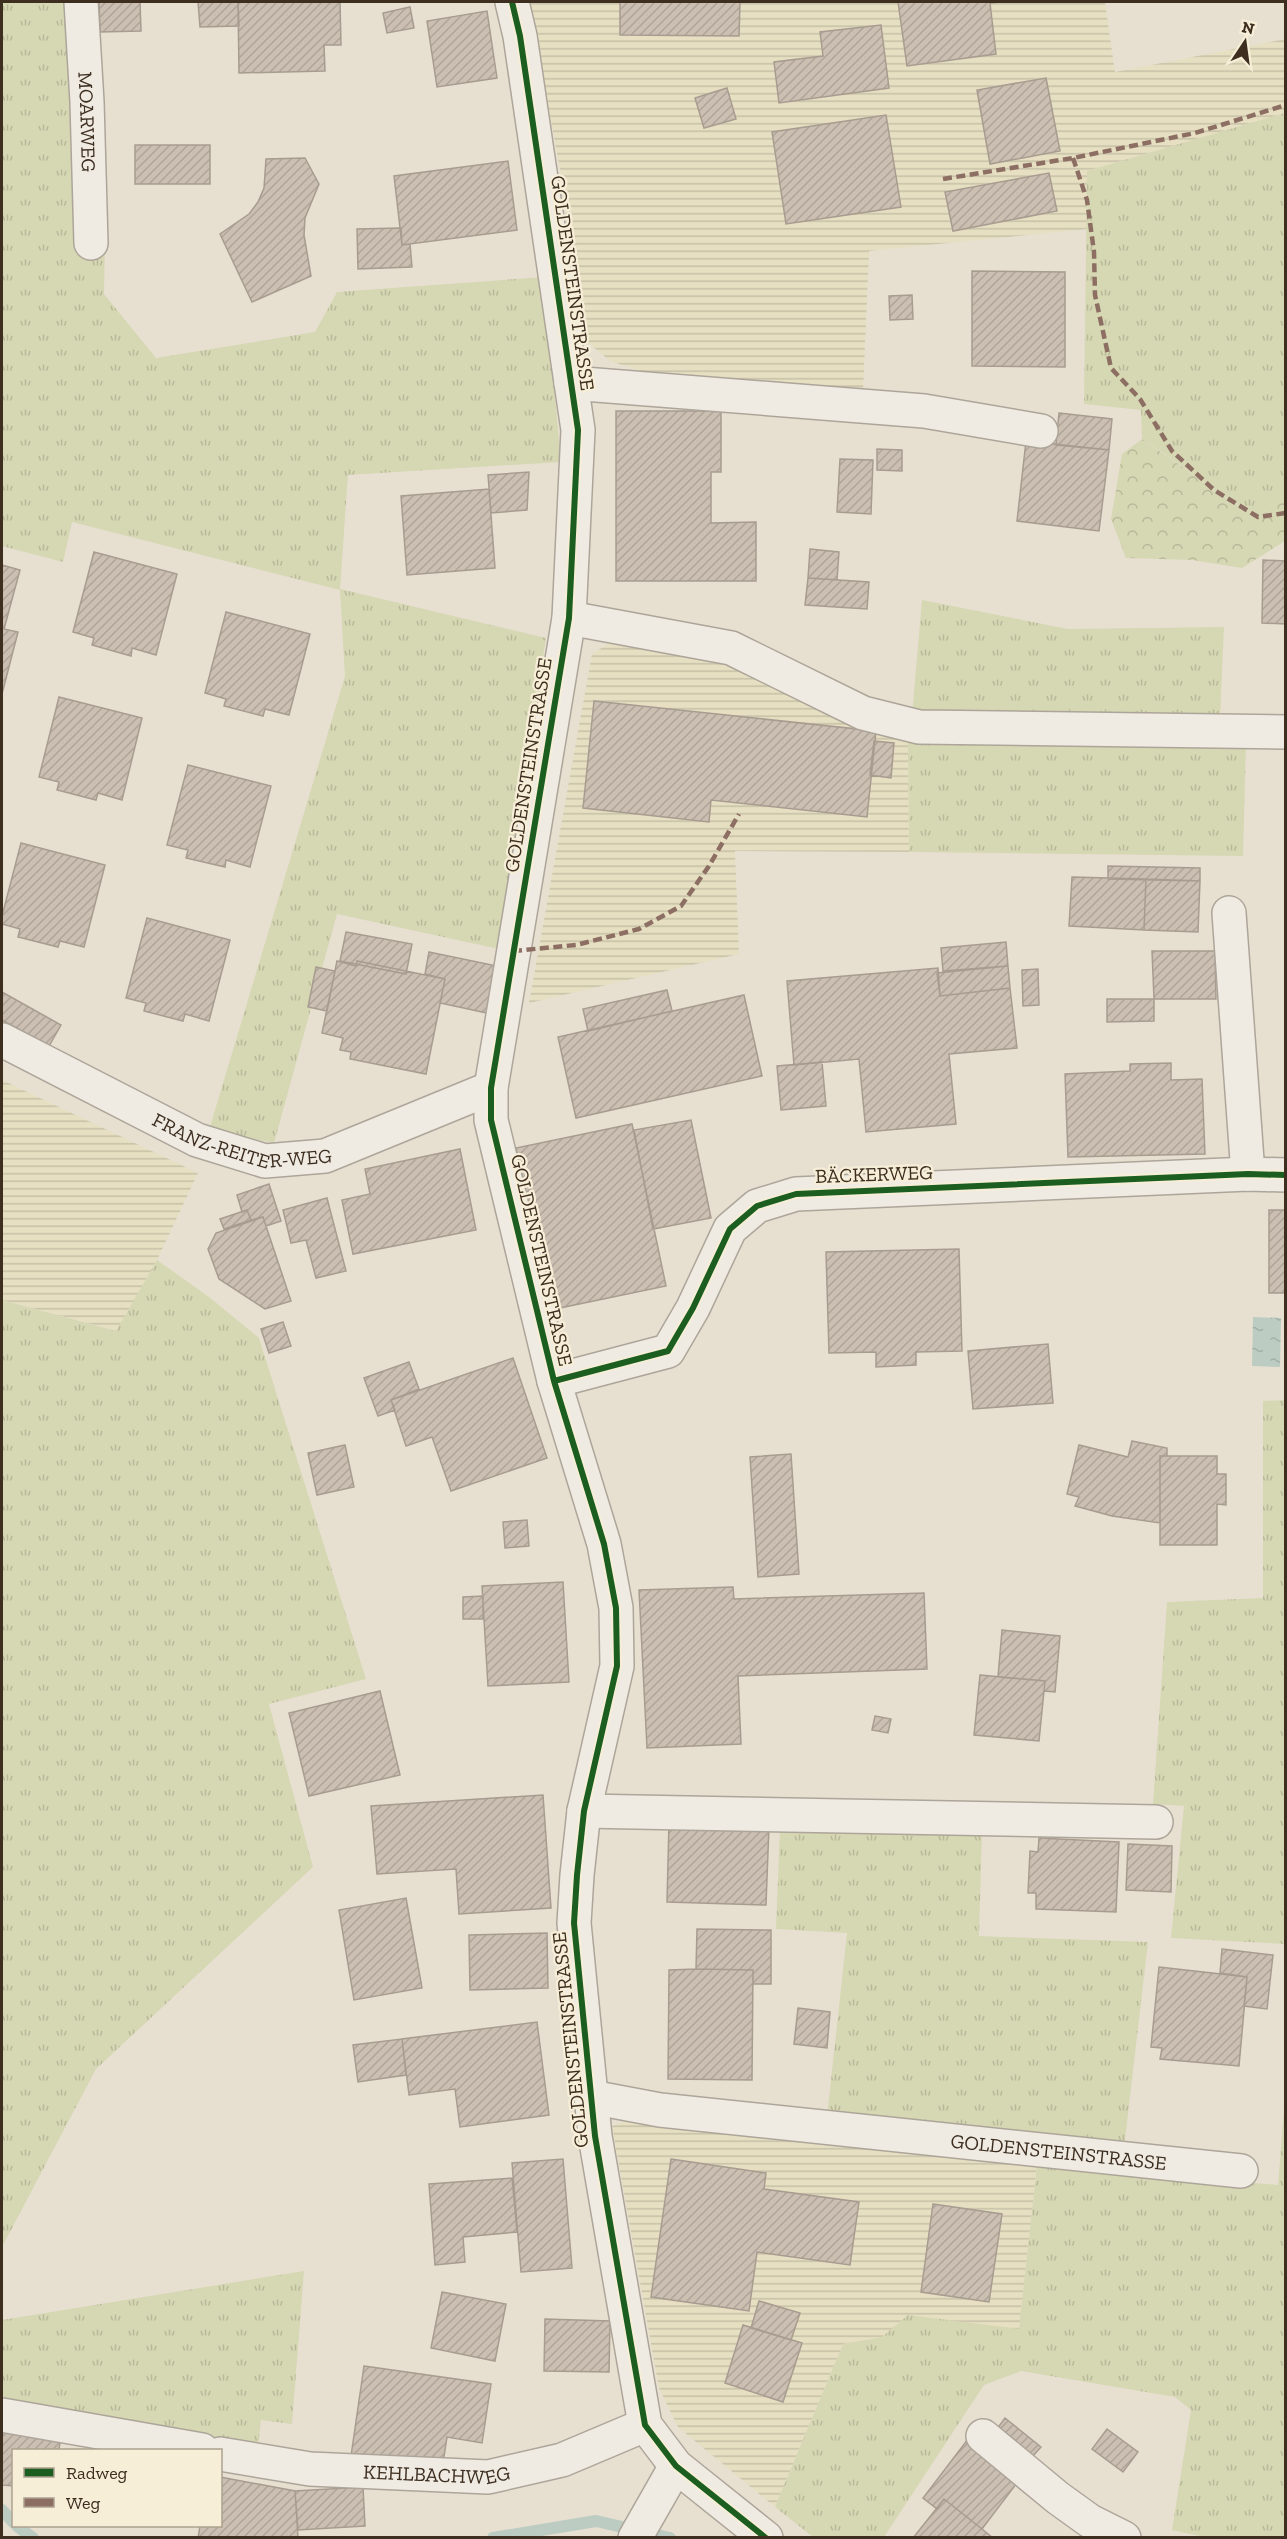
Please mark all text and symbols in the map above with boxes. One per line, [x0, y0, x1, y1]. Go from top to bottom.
north arrow [1215, 12, 1275, 72]
text: N [1240, 17, 1256, 38]
street label: MOARWEG [73, 71, 101, 173]
street label: GOLDENSTEINSTRASSE [546, 174, 600, 392]
street label: GOLDENSTEINSTRASSE [499, 656, 557, 874]
street label: FRANZ-REITER-WEG [149, 1107, 333, 1174]
street label: GOLDENSTEINSTRASSE [506, 1152, 578, 1368]
street label: BÄCKERWEG [815, 1160, 933, 1188]
street label: GOLDENSTEINSTRASSE [547, 1931, 593, 2149]
street label: GOLDENSTEINSTRASSE [949, 2129, 1168, 2175]
legend [12, 2449, 222, 2527]
street label: KEHLBACHWEG [363, 2459, 512, 2489]
text: Radweg [66, 2462, 128, 2484]
text: Weg [66, 2492, 100, 2514]

